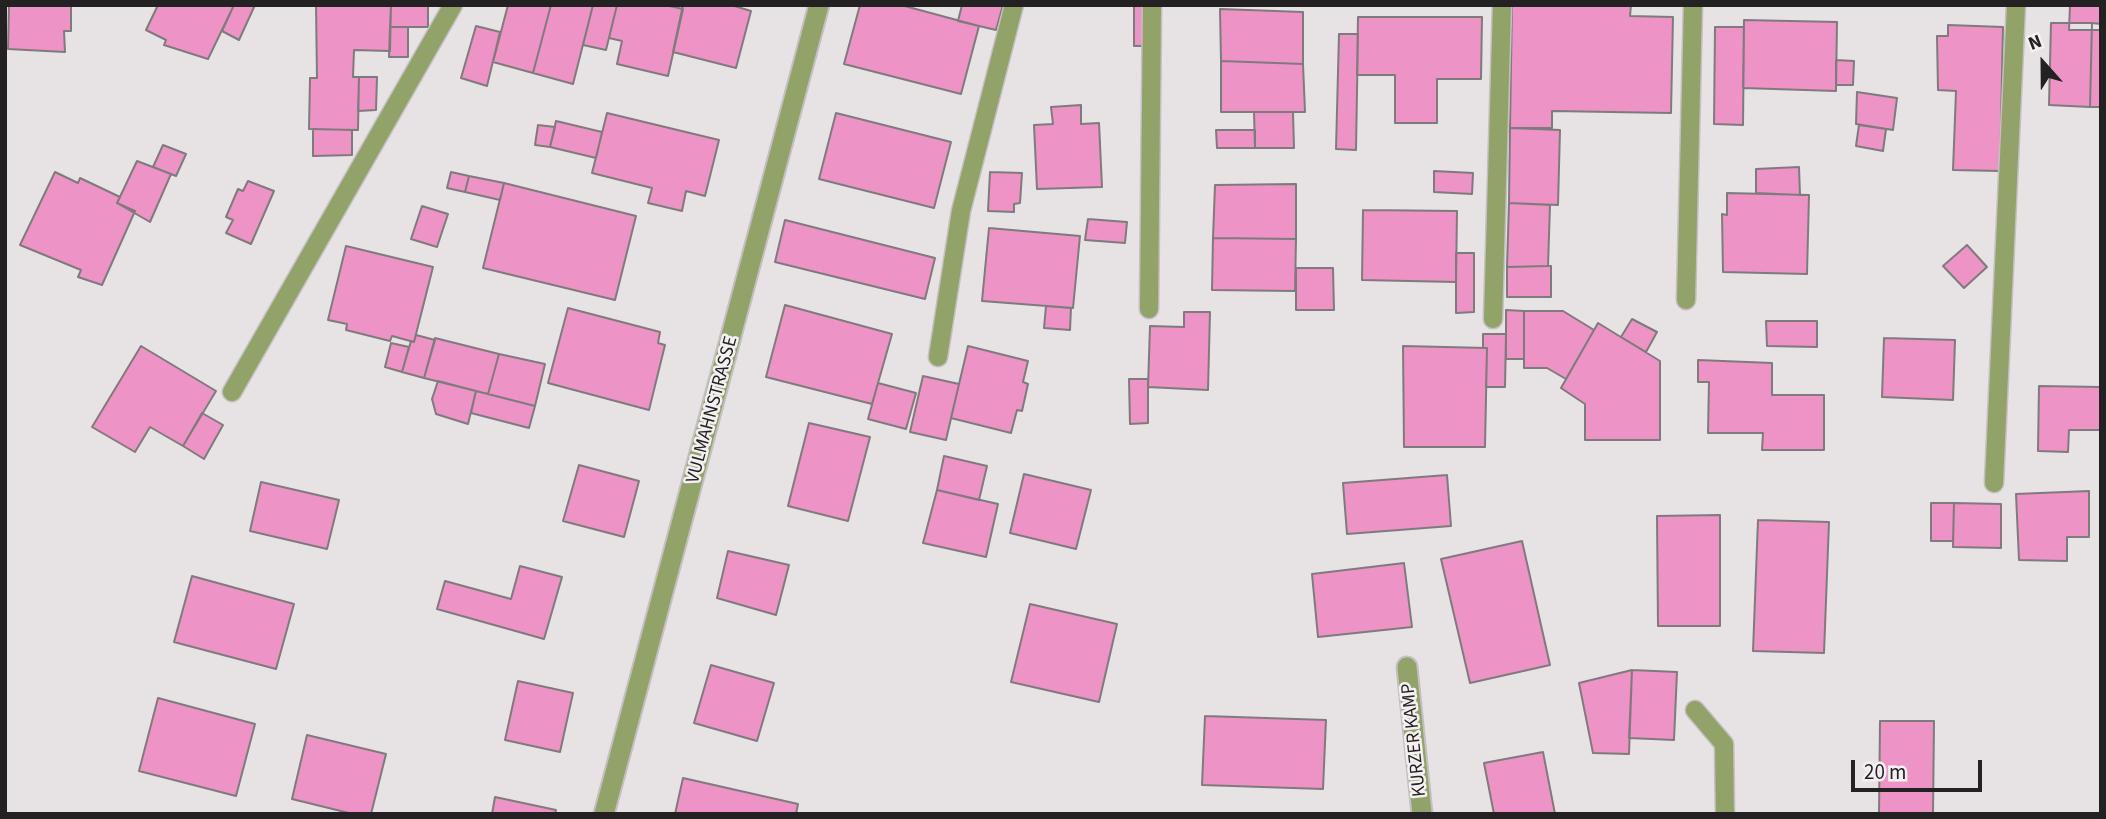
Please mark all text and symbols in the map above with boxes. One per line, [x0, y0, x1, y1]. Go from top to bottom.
north arrow [2008, 28, 2078, 98]
text: N [2025, 28, 2046, 58]
street label: VULMAHNSTRASSE [682, 334, 744, 486]
street label: KURZER KAMP [1398, 682, 1432, 798]
scale bar [1854, 746, 1985, 790]
text: 20 m [1864, 757, 1906, 787]

